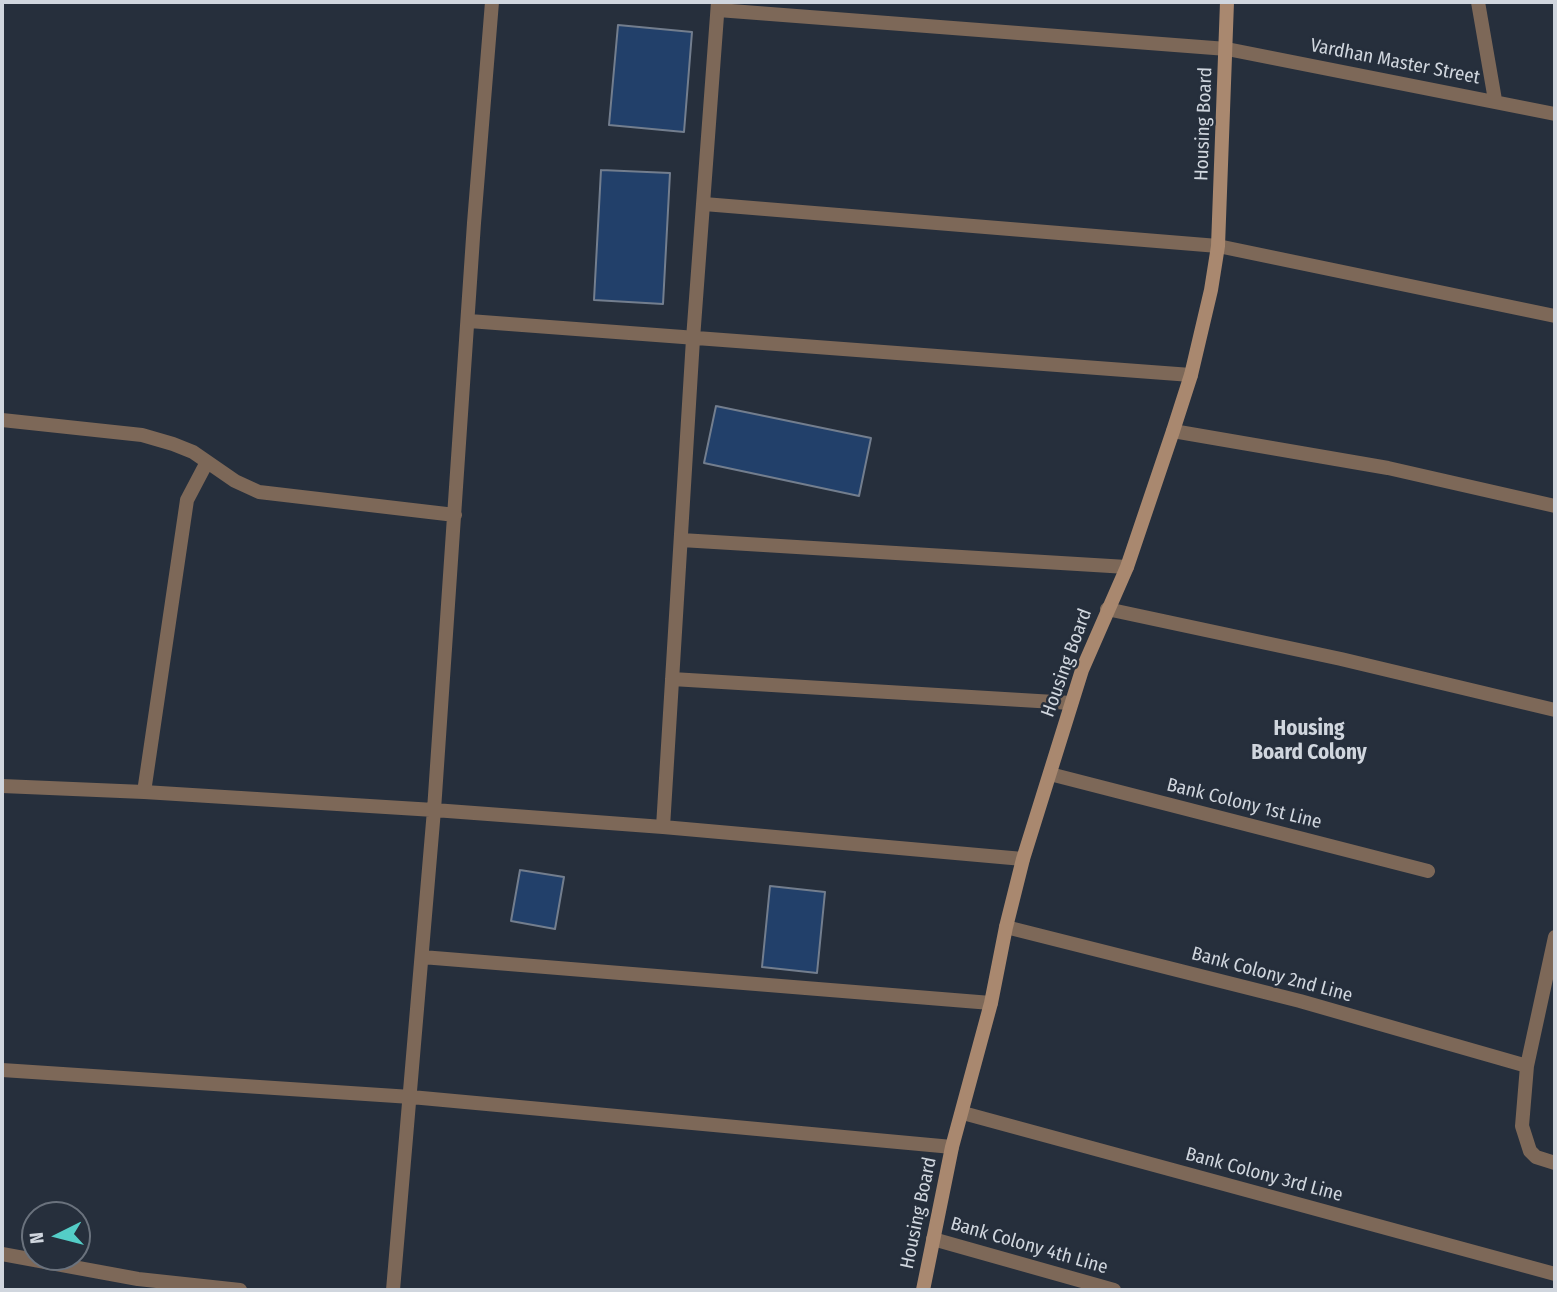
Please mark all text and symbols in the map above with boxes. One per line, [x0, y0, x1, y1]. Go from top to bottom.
street label: Vardhan Master Street [1308, 34, 1482, 90]
street label: Housing Board [1191, 67, 1217, 181]
street label: Housing Board [1037, 606, 1097, 720]
district label: Housing Board Colony [1251, 716, 1367, 766]
street label: Bank Colony 1st Line [1164, 774, 1324, 834]
street label: Bank Colony 2nd Line [1189, 943, 1355, 1007]
street label: Bank Colony 3rd Line [1183, 1143, 1345, 1207]
street label: Housing Board [896, 1155, 942, 1271]
north arrow [21, 1201, 91, 1271]
street label: Bank Colony 4th Line [948, 1213, 1110, 1279]
text: N [25, 1231, 49, 1245]

